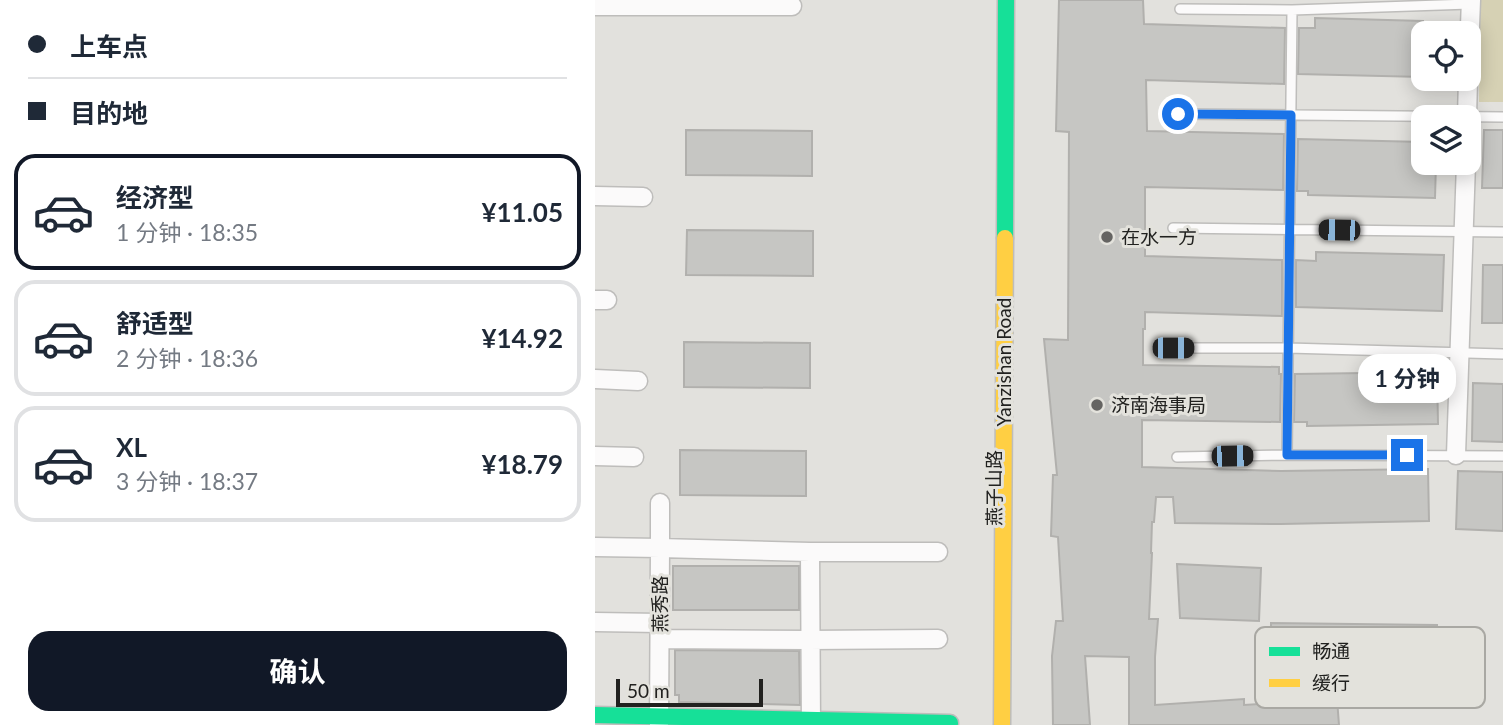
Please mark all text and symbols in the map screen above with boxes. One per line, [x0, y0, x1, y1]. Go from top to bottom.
map controls [1411, 21, 1481, 175]
button: locate [1411, 21, 1481, 91]
text: 上车点 [70, 30, 148, 62]
text: 目的地 [70, 97, 148, 129]
route start [1162, 98, 1194, 130]
button: layers [1411, 105, 1481, 175]
icon: car [32, 181, 95, 244]
text: 经济型 [116, 181, 194, 213]
text: ¥11.05 [481, 196, 563, 228]
text: 1 分钟 · 18:35 [116, 218, 258, 246]
car [1318, 219, 1361, 241]
place label: 在水一方 [1121, 225, 1197, 248]
marker: 在水一方 [1099, 229, 1115, 245]
street label: Yanzishan Road [992, 298, 1015, 426]
icon: car [32, 307, 95, 370]
text: 舒适型 [116, 307, 194, 339]
text: ¥14.92 [481, 322, 563, 354]
car [1153, 338, 1195, 359]
text: 2 分钟 · 18:36 [116, 344, 258, 372]
callout: 1 分钟 [1358, 354, 1456, 402]
text: 1 分钟 [1375, 364, 1439, 392]
place label: 济南海事局 [1111, 393, 1206, 416]
marker: 济南海事局 [1089, 397, 1105, 413]
text: XL [116, 431, 147, 463]
icon: car [32, 433, 95, 496]
route end [1391, 439, 1423, 471]
car [1211, 445, 1254, 467]
text: ¥18.79 [481, 448, 563, 480]
street label: 燕子山路 [982, 450, 1005, 526]
text: 3 分钟 · 18:37 [116, 467, 258, 495]
street label: 燕秀路 [648, 575, 671, 633]
legend [1255, 627, 1485, 708]
button: 确认 [28, 631, 567, 711]
text: 畅通 [1312, 639, 1350, 662]
text: 缓行 [1312, 671, 1350, 694]
scale bar [616, 676, 763, 708]
text: 50 m [627, 679, 670, 702]

